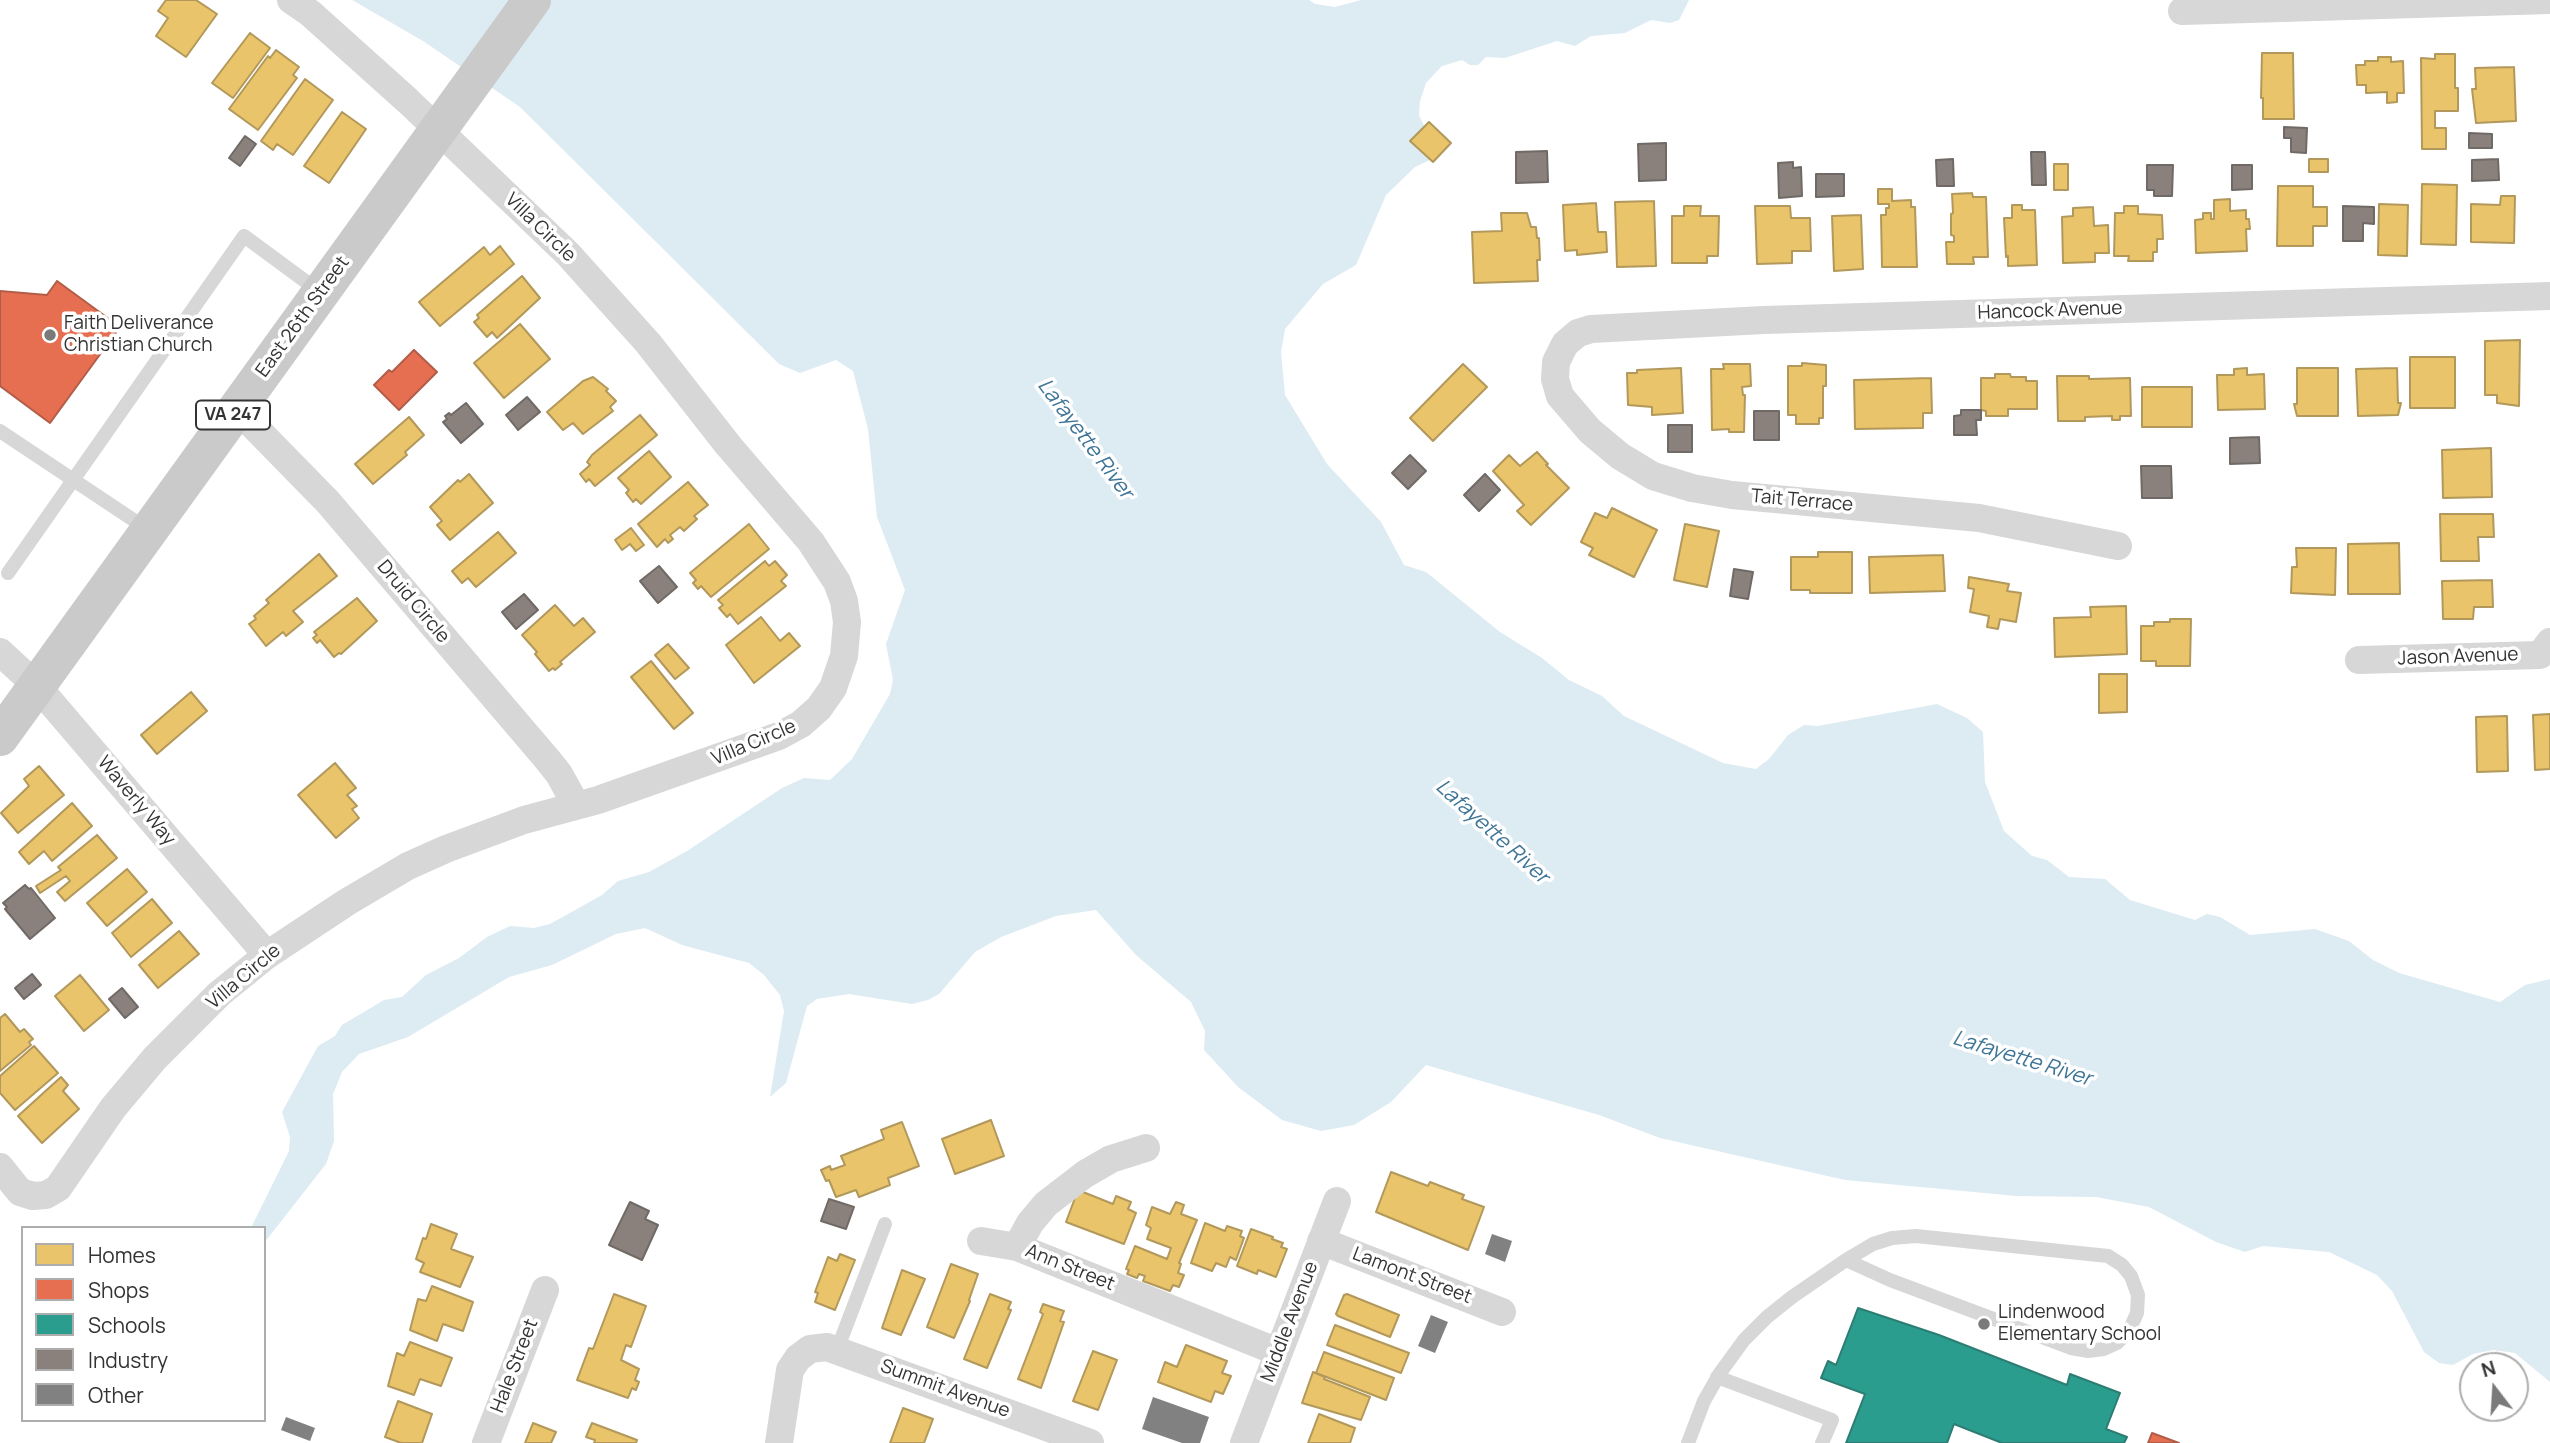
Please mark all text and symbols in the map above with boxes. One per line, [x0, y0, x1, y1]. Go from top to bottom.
street label: Villa Circle [500, 189, 580, 267]
street label: East 26th Street [251, 252, 355, 382]
street label: Hancock Avenue [1977, 297, 2123, 325]
place label: Faith Deliverance Christian Church [64, 313, 214, 357]
marker: Faith Deliverance Christian Church [42, 327, 58, 343]
water label: Lafayette River [1032, 374, 1138, 504]
road number: VA 247 [196, 400, 270, 430]
street label: Tait Terrace [1750, 485, 1854, 517]
street label: Druid Circle [372, 556, 454, 648]
street label: Jason Avenue [2397, 644, 2519, 670]
street label: Villa Circle [708, 715, 800, 771]
street label: Waverly Way [92, 752, 180, 850]
water label: Lafayette River [1430, 775, 1554, 889]
street label: Villa Circle [203, 940, 285, 1014]
water label: Lafayette River [1950, 1026, 2094, 1092]
legend [21, 1226, 266, 1422]
street label: Ann Street [1022, 1240, 1118, 1296]
text: Homes [88, 1241, 156, 1269]
street label: Lamont Street [1349, 1243, 1475, 1309]
street label: Middle Avenue [1257, 1258, 1323, 1386]
text: Shops [88, 1276, 149, 1304]
place label: Lindenwood Elementary School [1998, 1302, 2161, 1346]
text: Schools [88, 1311, 166, 1339]
street label: Hale Street [487, 1316, 543, 1416]
marker: Lindenwood Elementary School [1976, 1316, 1992, 1332]
text: Industry [88, 1346, 168, 1374]
north arrow [2459, 1352, 2529, 1422]
text: N [2478, 1354, 2499, 1383]
street label: Summit Avenue [877, 1355, 1013, 1423]
text: Other [88, 1381, 144, 1409]

